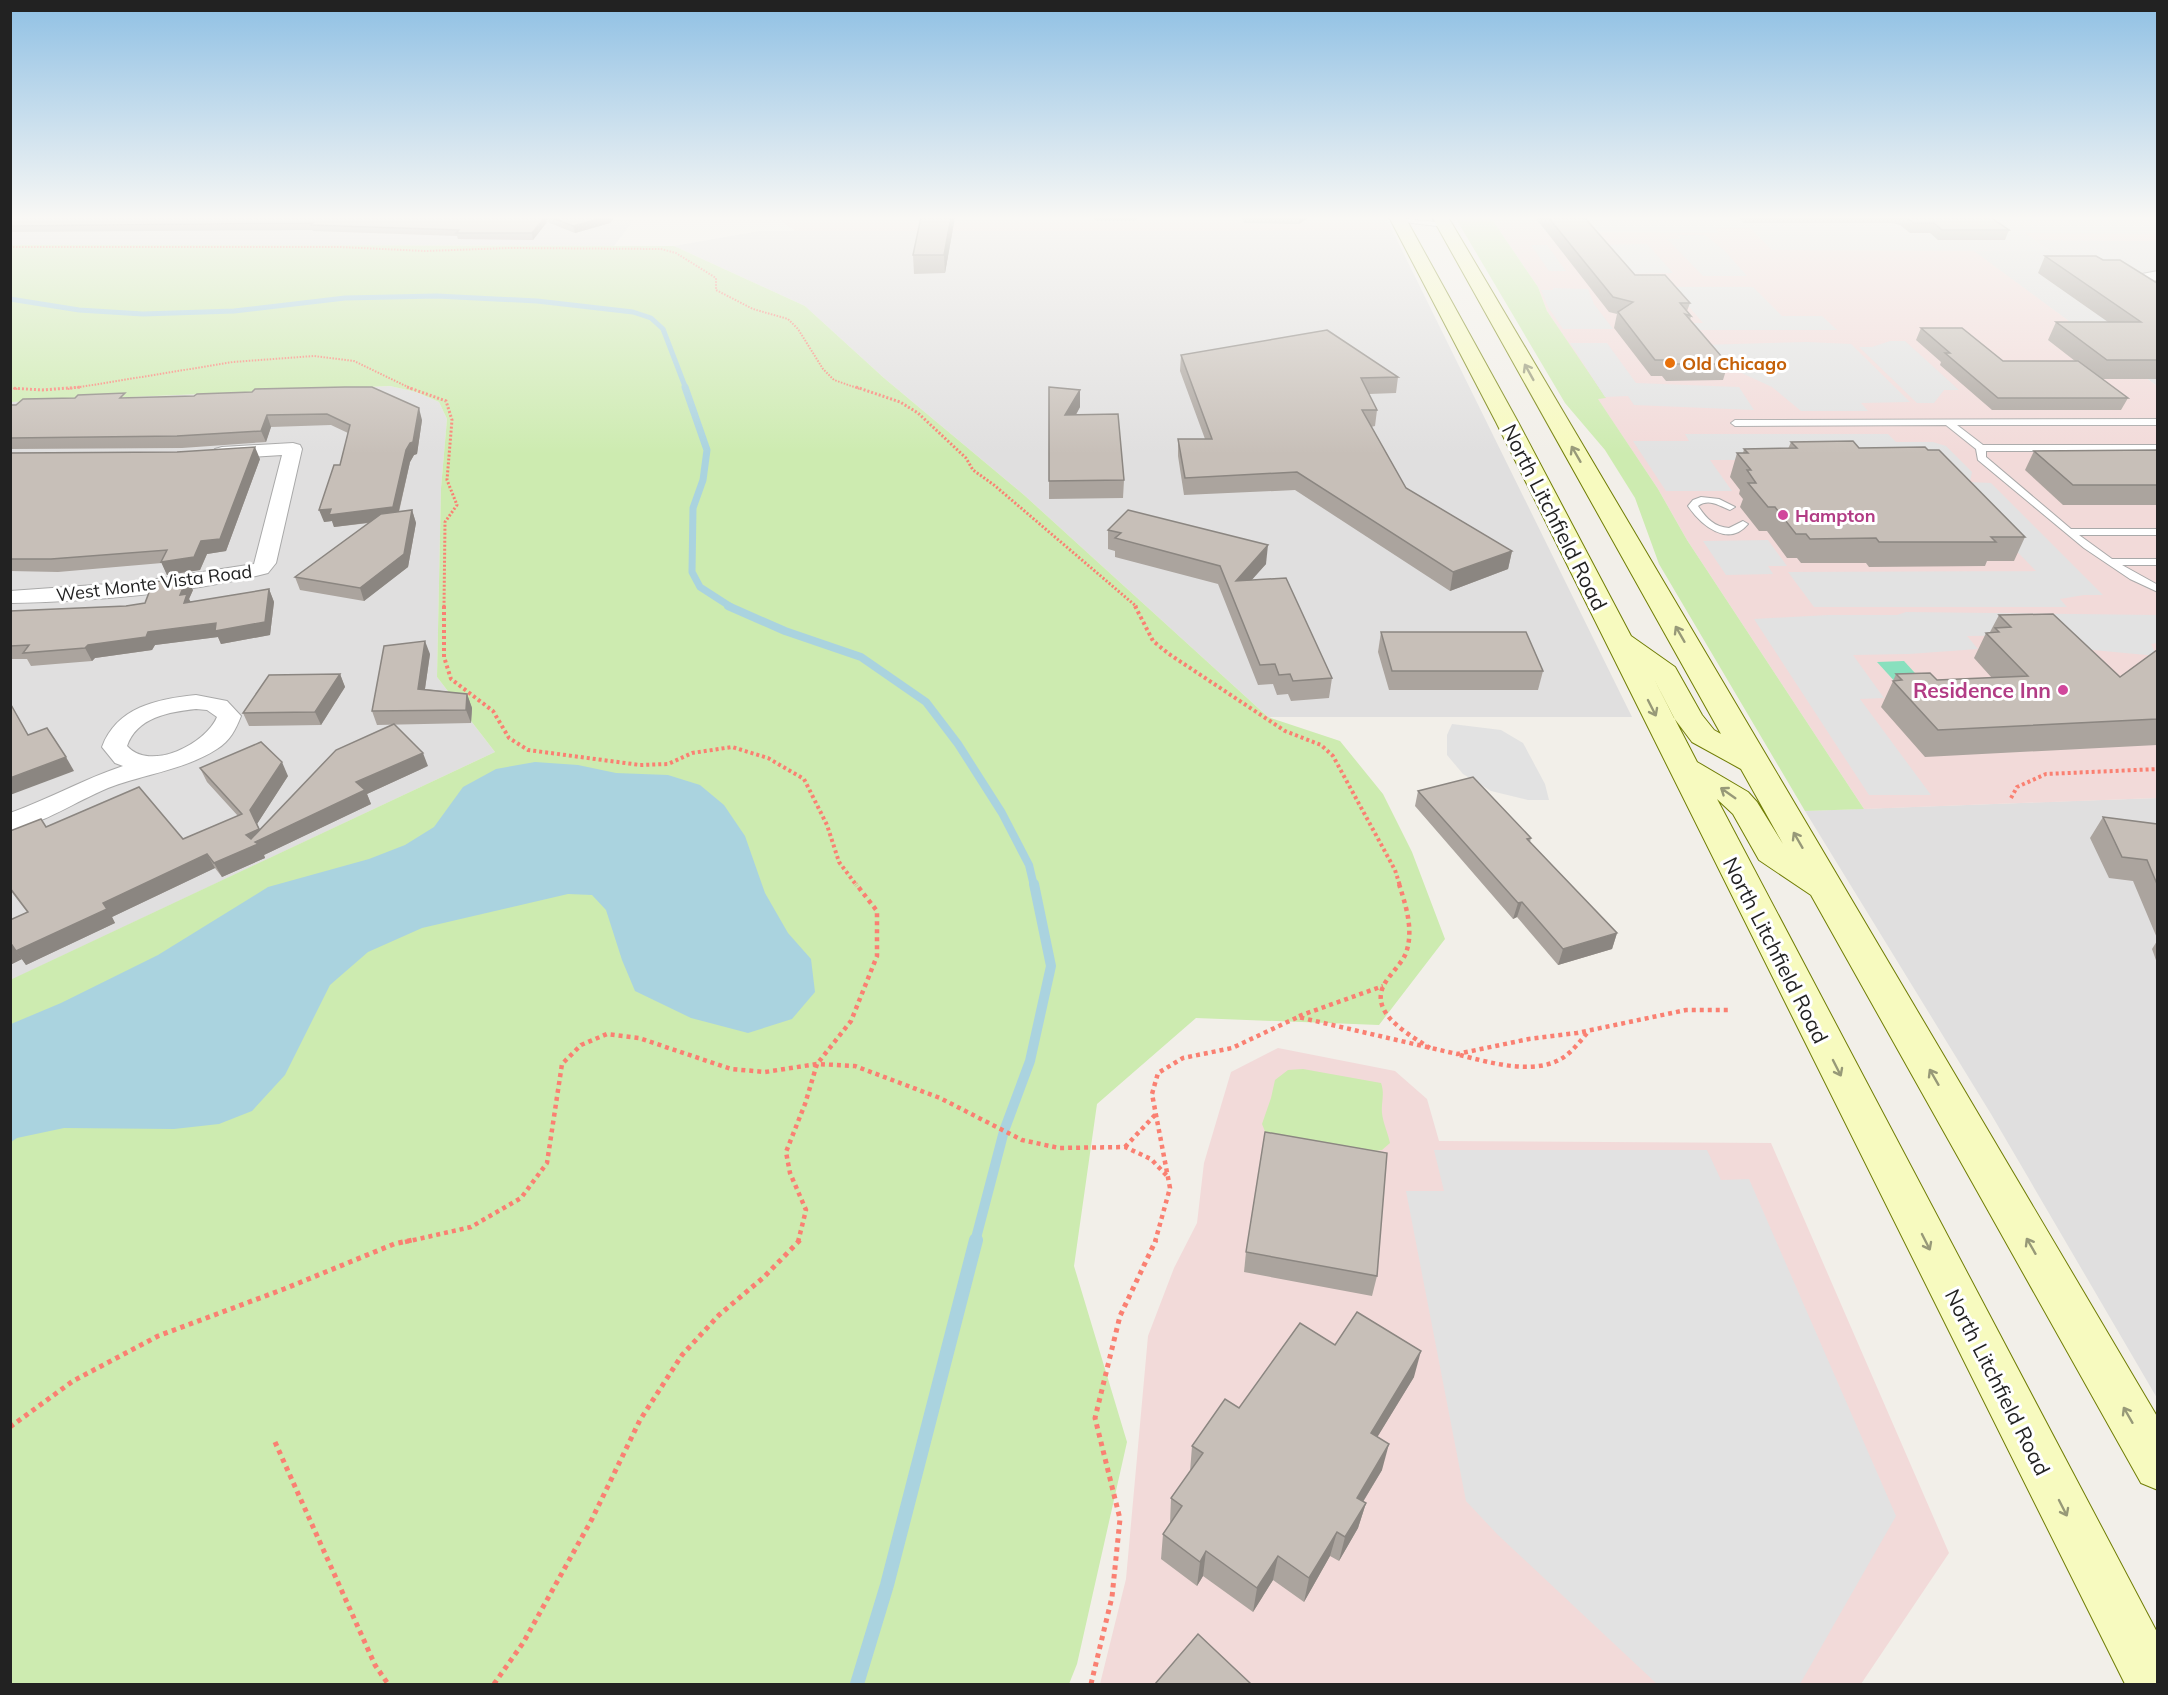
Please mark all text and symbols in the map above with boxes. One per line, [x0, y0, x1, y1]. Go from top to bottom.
place label: Old Chicago [1682, 352, 1787, 375]
marker: Old Chicago [1663, 356, 1677, 370]
one-way arrow [1523, 363, 1534, 381]
street label: North Litchfield Road [1497, 420, 1613, 614]
one-way arrow [1570, 446, 1582, 463]
place label: Hampton [1795, 504, 1876, 527]
marker: Hampton [1776, 508, 1790, 522]
street label: West Monte Vista Road [55, 560, 253, 606]
one-way arrow [1674, 626, 1686, 643]
place label: Residence Inn [1913, 677, 2051, 703]
marker: Residence Inn [2056, 683, 2070, 697]
one-way arrow [1647, 698, 1658, 716]
one-way arrow [1720, 787, 1736, 799]
one-way arrow [1791, 832, 1803, 849]
street label: North Litchfield Road [1718, 853, 1834, 1047]
one-way arrow [1831, 1059, 1843, 1077]
one-way arrow [1928, 1069, 1940, 1086]
one-way arrow [1921, 1232, 1932, 1250]
one-way arrow [2025, 1238, 2037, 1255]
street label: North Litchfield Road [1940, 1285, 2056, 1479]
one-way arrow [2122, 1407, 2134, 1424]
one-way arrow [2058, 1499, 2069, 1517]

